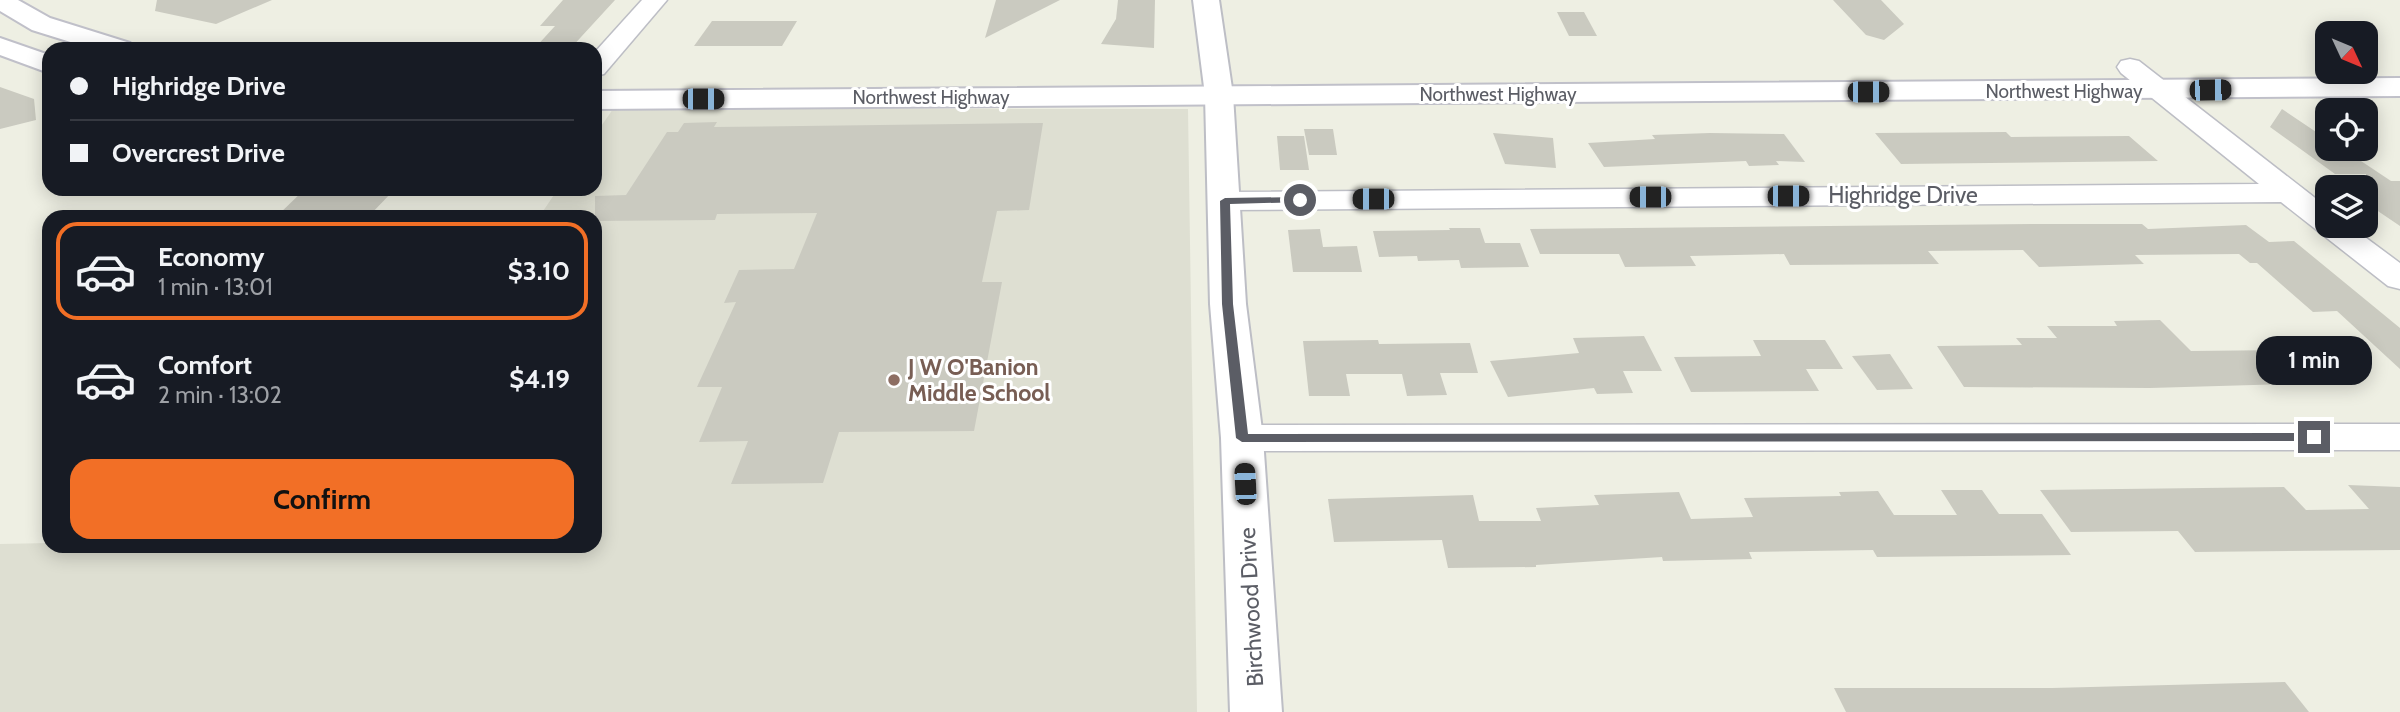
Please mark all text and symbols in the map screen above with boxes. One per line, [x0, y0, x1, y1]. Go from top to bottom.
north arrow [2315, 21, 2378, 84]
map controls [2315, 21, 2378, 238]
text: Highridge Drive [112, 70, 286, 102]
car [2189, 79, 2232, 101]
street label: Northwest Highway [1986, 80, 2143, 103]
car [1848, 82, 1890, 103]
street label: Northwest Highway [1420, 83, 1577, 106]
street label: Northwest Highway [853, 86, 1010, 109]
car [683, 89, 725, 110]
button: locate [2315, 98, 2378, 161]
text: Overcrest Drive [112, 137, 285, 169]
button: layers [2315, 175, 2378, 238]
street label: Highridge Drive [1828, 181, 1978, 209]
route start [1284, 184, 1316, 216]
car [1768, 186, 1810, 207]
car [1630, 187, 1672, 208]
car [1353, 189, 1395, 210]
icon: car [74, 240, 137, 303]
text: Economy [158, 241, 264, 273]
text: $3.10 [508, 255, 570, 287]
text: 1 min · 13:01 [158, 273, 273, 301]
callout: 1 min [2256, 336, 2372, 384]
text: 1 min [2288, 346, 2340, 374]
icon: car [74, 348, 137, 411]
text: Comfort [158, 349, 252, 381]
place label: J W O'Banion Middle School [907, 353, 1050, 407]
text: $4.19 [509, 363, 570, 395]
marker: J W O'Banion Middle School [886, 372, 902, 388]
text: 2 min · 13:02 [158, 381, 282, 409]
route end [2298, 421, 2330, 453]
button: Confirm [70, 459, 574, 539]
car [1234, 462, 1257, 506]
street label: Birchwood Drive [1233, 526, 1269, 687]

